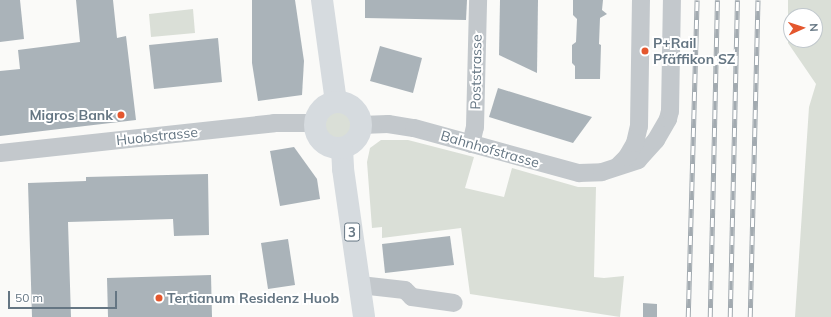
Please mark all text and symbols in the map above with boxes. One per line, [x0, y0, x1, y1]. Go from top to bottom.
north arrow [783, 8, 823, 48]
text: N [807, 23, 821, 32]
street label: Poststrasse [467, 34, 485, 110]
place label: P+Rail Pfäffikon SZ [653, 35, 735, 68]
marker: P+Rail Pfäffikon SZ [640, 46, 650, 56]
place label: Migros Bank [29, 107, 113, 123]
marker: Migros Bank [116, 110, 126, 120]
street label: Huobstrasse [115, 123, 199, 149]
street label: Bahnhofstrasse [439, 127, 541, 171]
road number: 3 [344, 221, 360, 243]
scale bar [10, 283, 119, 309]
text: 50 m [15, 290, 43, 305]
place label: Tertianum Residenz Huob [167, 290, 339, 306]
marker: Tertianum Residenz Huob [154, 293, 164, 303]

